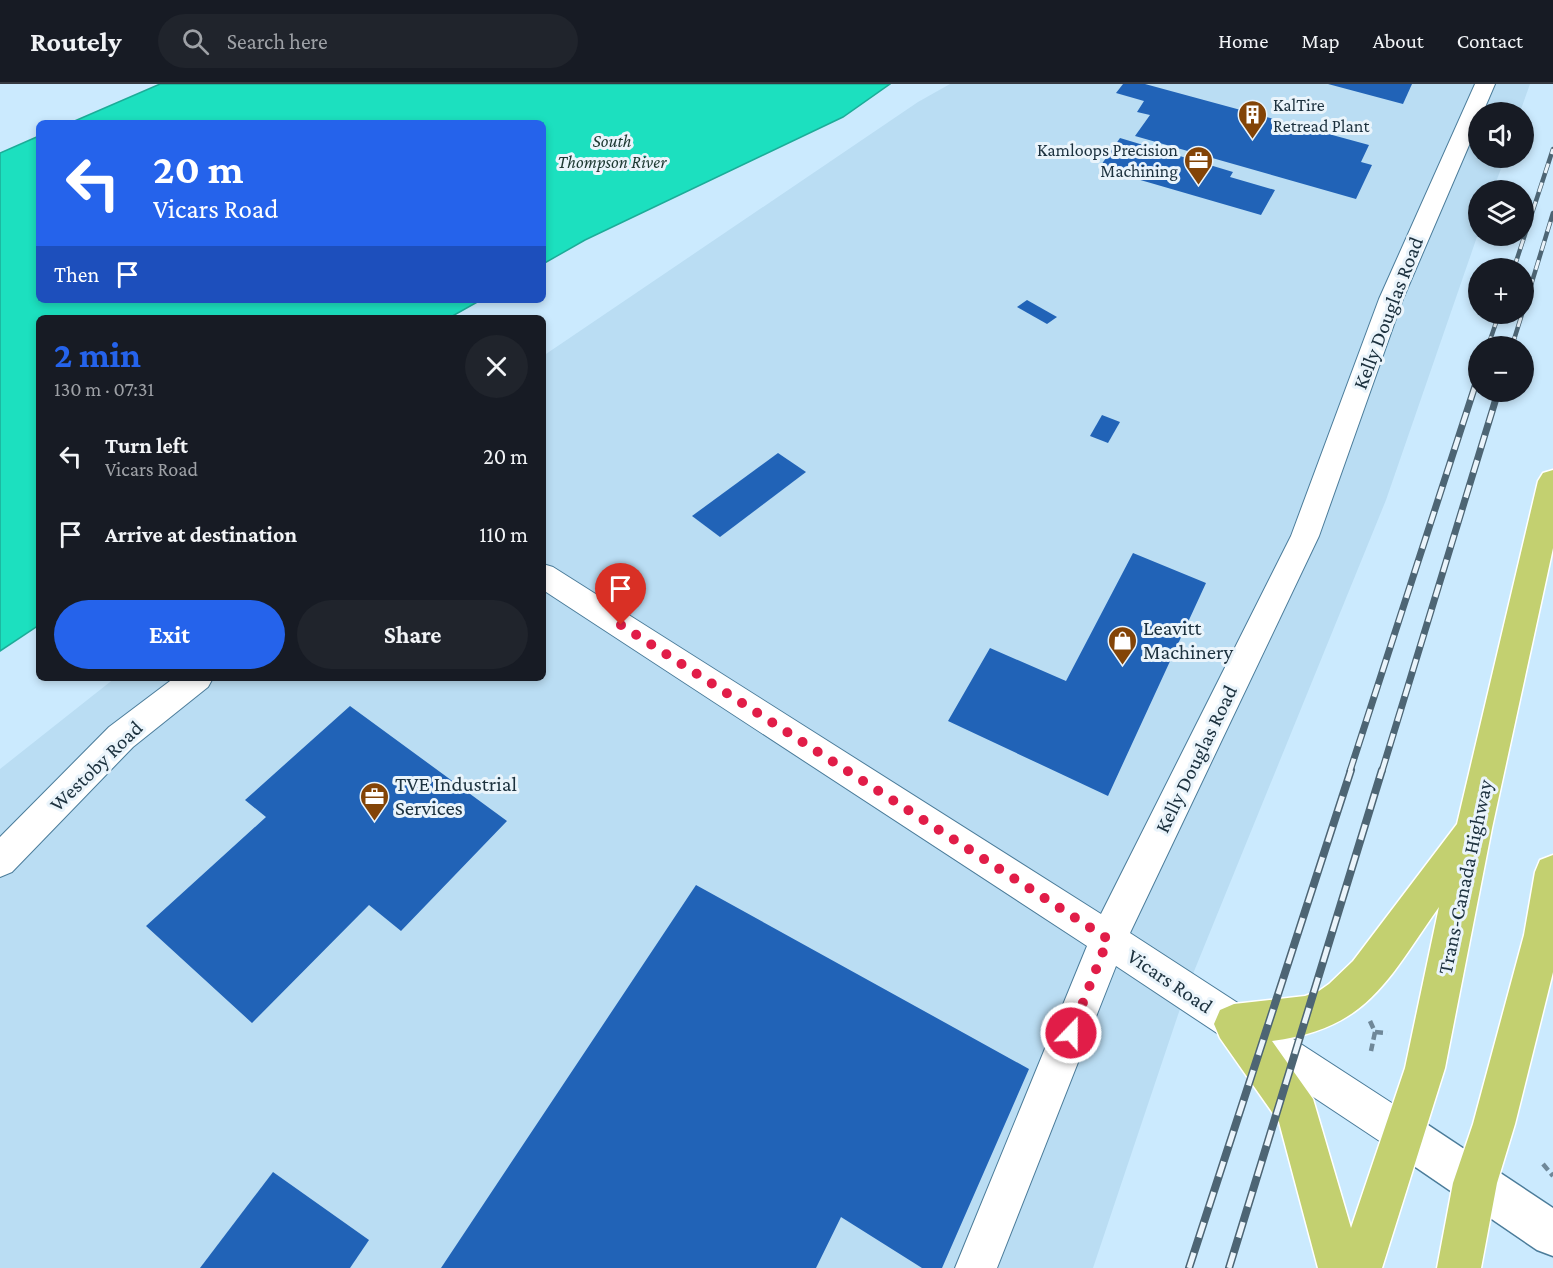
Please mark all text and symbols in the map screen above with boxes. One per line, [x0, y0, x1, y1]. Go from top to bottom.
search box [158, 14, 578, 68]
icon: search [179, 25, 212, 58]
text: Routely [30, 26, 122, 57]
text: Search here [227, 29, 328, 54]
text: Home [1218, 29, 1268, 53]
text: Map [1301, 29, 1340, 53]
text: About [1373, 29, 1424, 53]
text: Contact [1457, 29, 1523, 53]
place label: KalTire Retread Plant [1273, 95, 1370, 136]
building icon: KalTire Retread Plant [1236, 99, 1268, 141]
map controls [1468, 102, 1534, 402]
button: sound [1468, 102, 1534, 168]
water label: South Thompson River [558, 131, 667, 172]
place label: Kamloops Precision Machining [1037, 140, 1178, 181]
icon: left [54, 144, 132, 222]
office icon: Kamloops Precision Machining [1183, 144, 1215, 186]
text: 20 m [153, 145, 244, 192]
button: layers [1468, 180, 1534, 246]
text: Vicars Road [153, 194, 279, 224]
street label: Kelly Douglas Road [1348, 233, 1428, 393]
icon: arrive [111, 258, 144, 291]
button: + [1468, 258, 1534, 324]
text: Then [54, 262, 99, 287]
text: 2 min [54, 335, 141, 375]
button: close [465, 335, 528, 398]
button: − [1468, 336, 1534, 402]
text: 130 m · 07:31 [54, 378, 154, 400]
text: Turn left [105, 433, 188, 458]
icon: left [54, 440, 87, 473]
text: 20 m [483, 444, 528, 469]
text: Vicars Road [105, 458, 198, 480]
icon: arrive [54, 518, 87, 551]
text: Arrive at destination [105, 522, 297, 547]
text: 110 m [479, 522, 528, 547]
pin [595, 563, 646, 625]
icon: arrive [604, 572, 637, 605]
button: Exit [54, 600, 285, 669]
button: Share [297, 600, 528, 669]
place label: Leavitt Machinery [1143, 616, 1234, 664]
shop icon: Leavitt Machinery [1106, 624, 1138, 666]
street label: Kelly Douglas Road [1150, 681, 1242, 837]
street label: Westoby Road [44, 716, 148, 816]
place label: TVE Industrial Services [395, 772, 517, 820]
street label: Trans-Canada Highway [1433, 777, 1497, 977]
office icon: TVE Industrial Services [358, 780, 390, 822]
street label: Vicars Road [1123, 944, 1217, 1018]
position arrow [1039, 1001, 1103, 1065]

